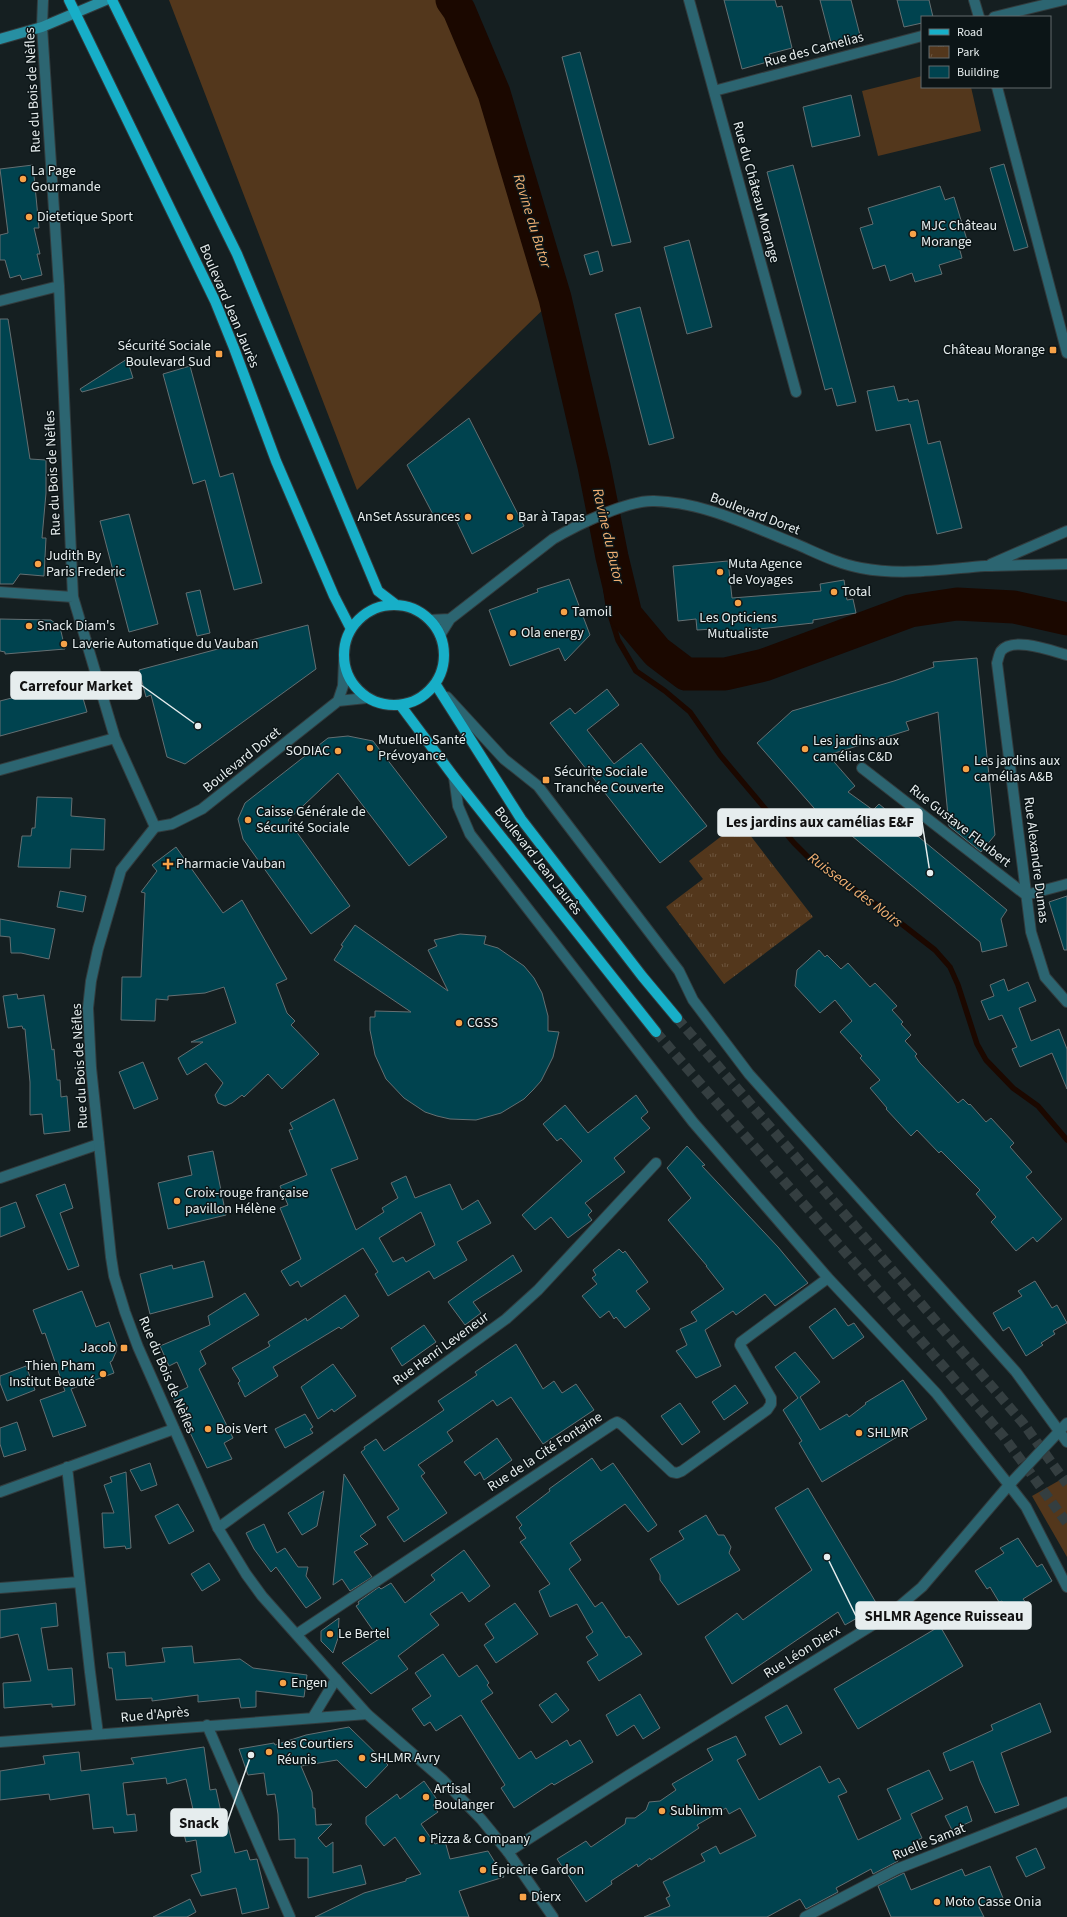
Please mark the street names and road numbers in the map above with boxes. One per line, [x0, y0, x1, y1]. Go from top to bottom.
street label: Rue du Bois de Nèfles [20, 27, 46, 153]
street label: Rue des Camelias [762, 27, 866, 73]
street label: Rue du Château Morange [728, 119, 785, 265]
street label: Boulevard Jean Jaurès [194, 241, 264, 371]
street label: Rue du Bois de Nèfles [40, 410, 66, 536]
street label: Boulevard Doret [707, 488, 803, 540]
street label: Boulevard Doret [199, 722, 285, 798]
street label: Rue Gustave Flaubert [905, 780, 1015, 872]
street label: Rue Alexandre Dumas [1018, 796, 1054, 924]
street label: Boulevard Jean Jaurès [489, 803, 587, 919]
street label: Rue du Bois de Nèfles [67, 1003, 93, 1129]
street label: Rue Henri Leveneur [389, 1307, 493, 1391]
street label: Rue du Bois de Nèfles [133, 1313, 201, 1437]
street label: Rue de la Cité Fontaine [484, 1407, 606, 1497]
street label: Rue Léon Dierx [760, 1620, 845, 1684]
street label: Rue d'Après [120, 1702, 190, 1728]
street label: Ruelle Samat [889, 1818, 969, 1866]

